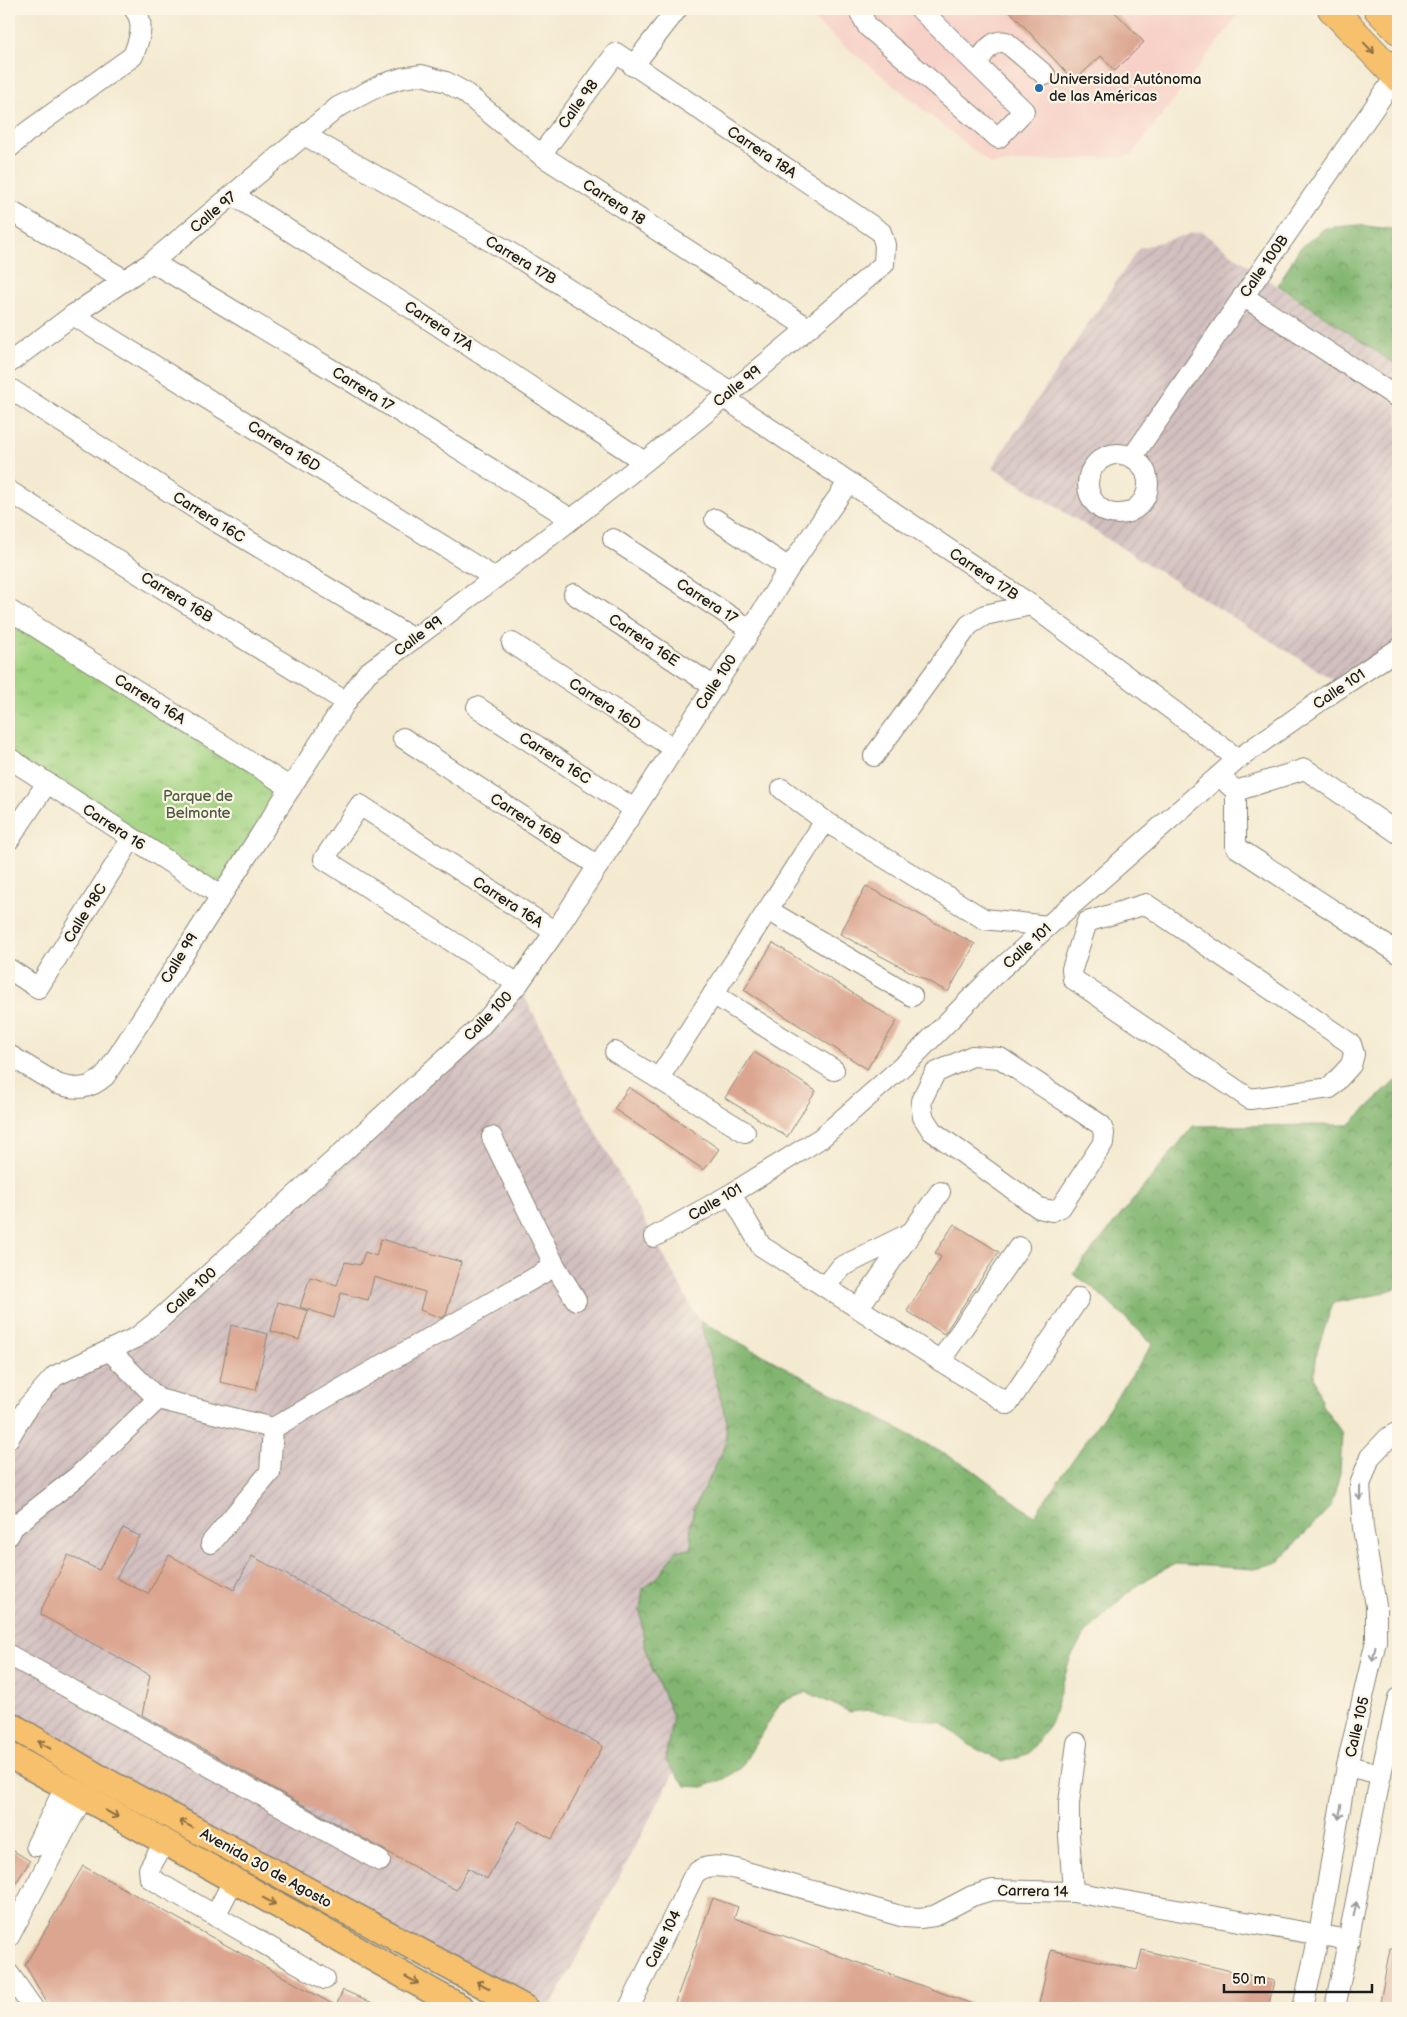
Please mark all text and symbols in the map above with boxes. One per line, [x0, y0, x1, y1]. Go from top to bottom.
one-way arrow [1363, 42, 1375, 54]
place label: Universidad Autónoma de las Américas [1049, 70, 1201, 106]
street label: Calle 98 [554, 76, 603, 133]
marker: Universidad Autónoma de las Américas [1033, 82, 1045, 94]
street label: Carrera 18A [723, 122, 801, 183]
street label: Carrera 18 [579, 175, 649, 230]
street label: Calle 97 [186, 187, 241, 237]
street label: Calle 100B [1236, 231, 1293, 301]
street label: Carrera 17B [482, 232, 560, 289]
street label: Carrera 17A [401, 297, 478, 356]
street label: Calle 99 [710, 361, 765, 411]
street label: Carrera 17 [328, 363, 398, 416]
street label: Carrera 16D [244, 417, 324, 476]
street label: Carrera 16C [169, 488, 249, 547]
street label: Carrera 17B [945, 544, 1022, 605]
street label: Carrera 16B [137, 568, 216, 627]
street label: Carrera 17 [672, 575, 742, 629]
street label: Carrera 16E [605, 610, 683, 671]
street label: Calle 99 [390, 612, 446, 661]
street label: Calle 100 [692, 651, 741, 714]
street label: Calle 101 [1309, 665, 1369, 714]
street label: Carrera 16A [111, 670, 190, 729]
street label: Carrera 16D [565, 674, 644, 735]
street label: Carrera 16C [515, 728, 595, 789]
park label: Parque de Belmonte [163, 787, 233, 823]
street label: Carrera 16B [486, 789, 565, 850]
street label: Carrera 16 [79, 800, 149, 855]
street label: Carrera 16A [469, 873, 547, 933]
street label: Calle 98C [60, 880, 111, 947]
street label: Calle 101 [999, 920, 1056, 973]
street label: Calle 99 [157, 929, 202, 987]
street label: Calle 100 [460, 987, 517, 1045]
street label: Calle 101 [685, 1179, 746, 1225]
street label: Calle 100 [162, 1263, 221, 1319]
one-way arrow [1355, 1484, 1365, 1500]
one-way arrow [1369, 1645, 1378, 1661]
street label: Calle 105 [1341, 1695, 1374, 1759]
one-way arrow [37, 1739, 52, 1749]
one-way arrow [1334, 1804, 1344, 1820]
one-way arrow [104, 1810, 119, 1819]
one-way arrow [179, 1819, 194, 1828]
street label: Avenida 30 de Agosto [197, 1824, 335, 1913]
street label: Carrera 14 [997, 1881, 1069, 1902]
one-way arrow [262, 1897, 276, 1907]
one-way arrow [1351, 1901, 1360, 1917]
street label: Calle 104 [641, 1907, 686, 1971]
scale bar [1224, 1962, 1372, 1994]
text: 50 m [1232, 1970, 1266, 1989]
one-way arrow [404, 1975, 419, 1985]
one-way arrow [475, 1980, 490, 1990]

